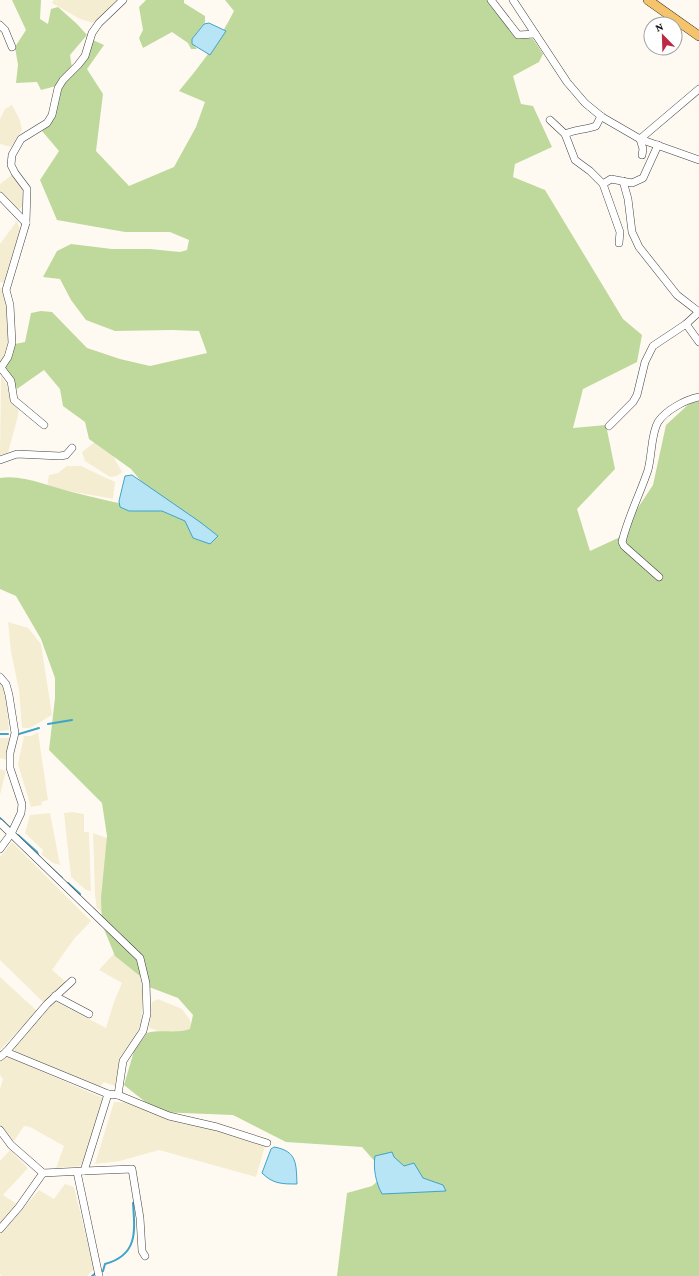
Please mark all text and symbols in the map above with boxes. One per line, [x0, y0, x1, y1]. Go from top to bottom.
north arrow [643, 16, 683, 56]
text: N [653, 20, 665, 34]

